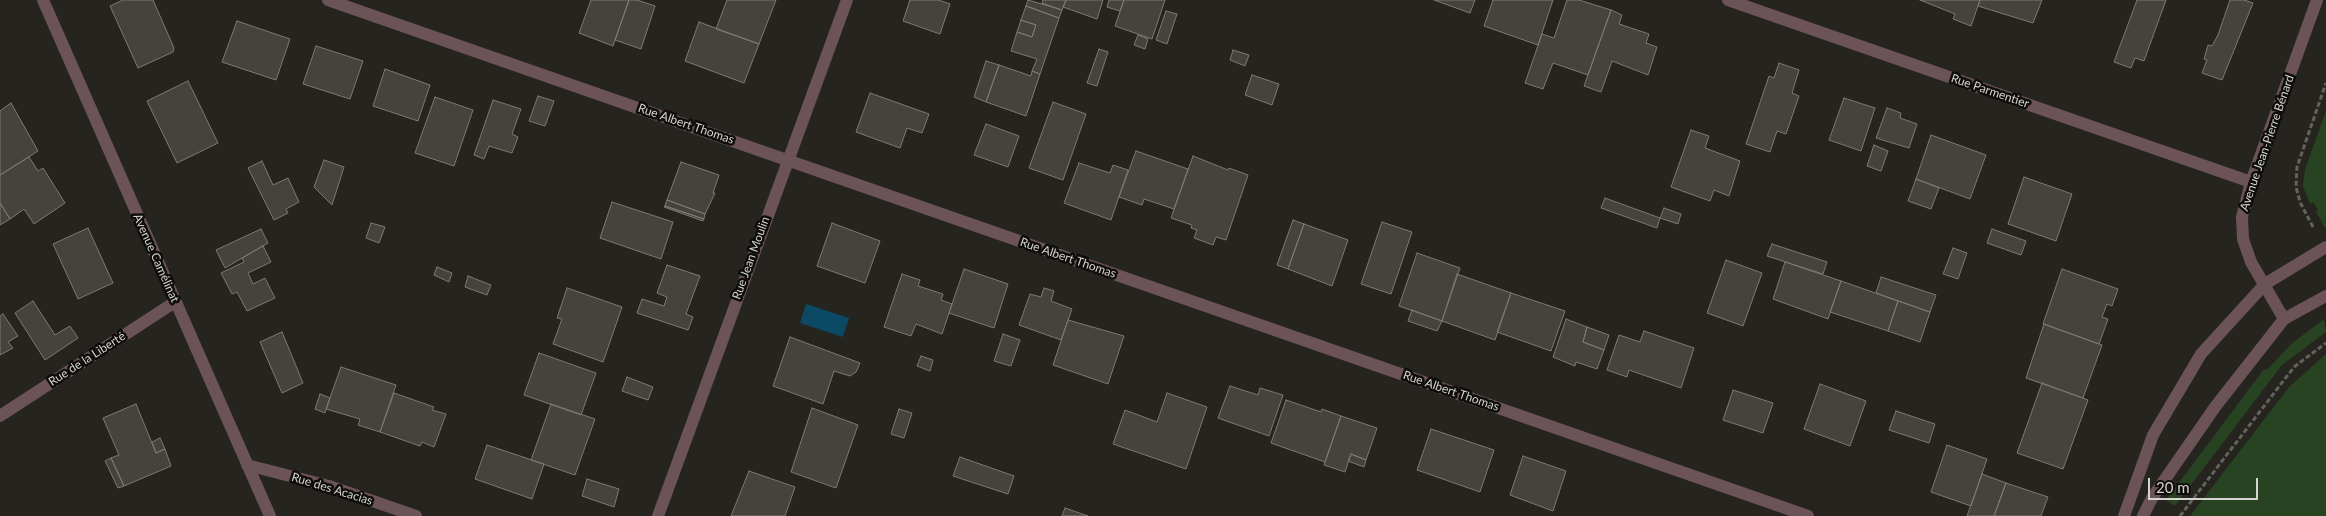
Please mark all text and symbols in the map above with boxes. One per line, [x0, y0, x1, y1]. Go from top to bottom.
street label: Rue Parmentier [1949, 71, 2031, 111]
street label: Avenue Jean-Pierre Bénard [2237, 73, 2297, 213]
street label: Rue Albert Thomas [636, 101, 736, 147]
street label: Avenue Camélinat [130, 211, 182, 305]
street label: Rue Jean Moulin [729, 215, 773, 301]
street label: Rue Albert Thomas [1018, 235, 1118, 281]
street label: Rue de la Liberté [46, 329, 128, 389]
street label: Rue Albert Thomas [1401, 368, 1501, 414]
scale bar [2151, 468, 2261, 500]
street label: Rue des Acacias [290, 470, 374, 508]
text: 20 m [2156, 478, 2190, 496]

